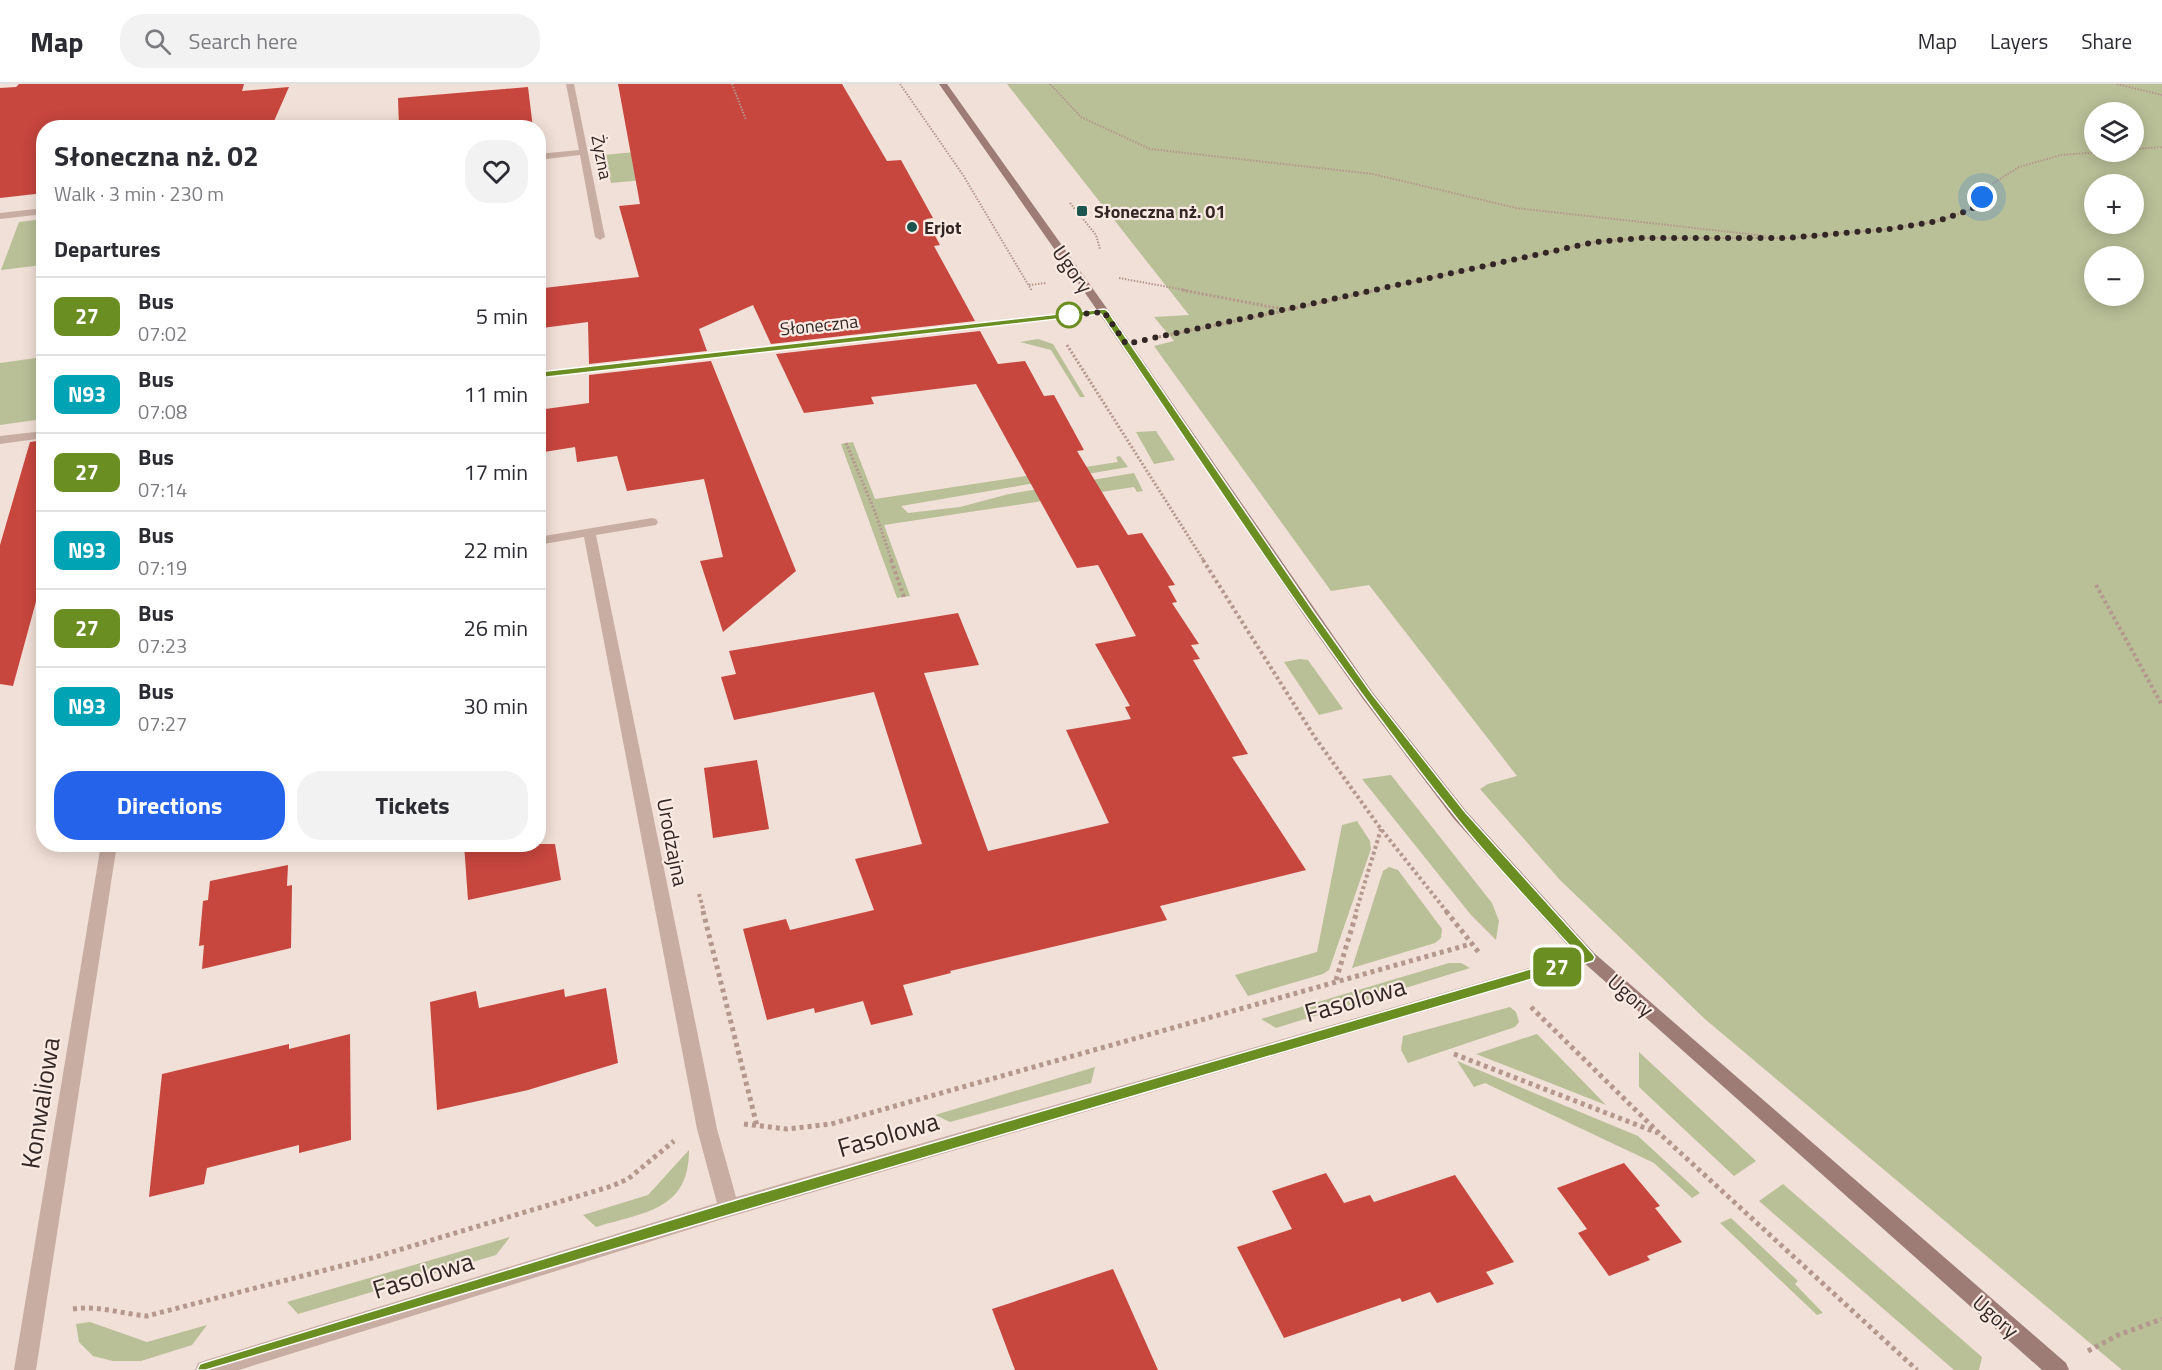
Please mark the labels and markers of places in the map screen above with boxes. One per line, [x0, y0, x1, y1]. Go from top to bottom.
place label: Słoneczna nż. 01 [1094, 198, 1226, 225]
marker: Słoneczna nż. 01 [1075, 204, 1089, 218]
place label: Erjot [924, 214, 962, 241]
marker: Erjot [905, 220, 919, 234]
unlabelled marker [1056, 302, 1082, 328]

